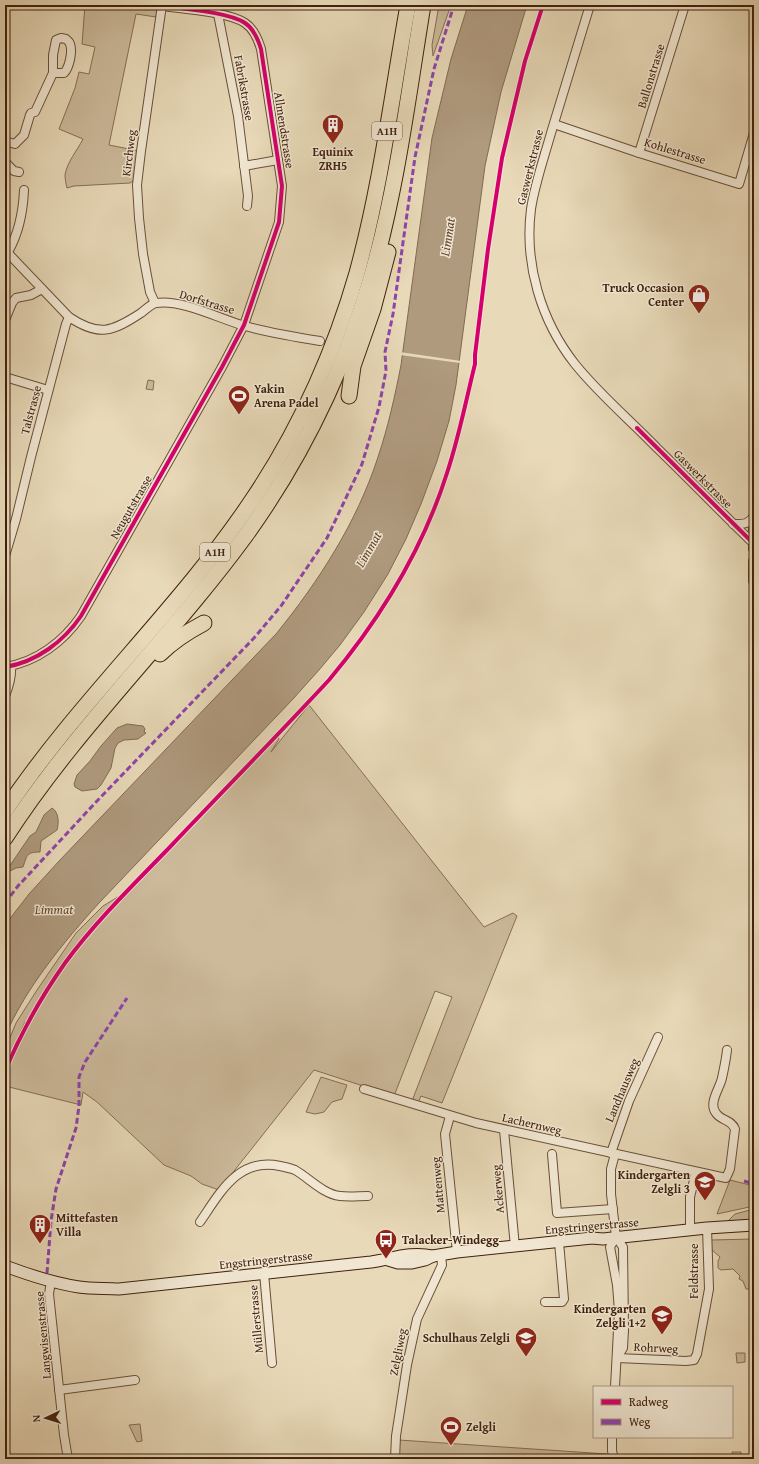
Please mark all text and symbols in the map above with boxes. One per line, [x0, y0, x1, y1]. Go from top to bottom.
street label: Ballonstrasse [633, 41, 669, 110]
street label: Fabrikstrasse [230, 54, 259, 122]
street label: Allmendstrasse [270, 90, 299, 170]
building icon: Equinix ZRH5 [320, 112, 346, 145]
road number: A1H [372, 122, 402, 140]
street label: Gaswerkstrasse [512, 127, 547, 206]
street label: Kirchweg [117, 129, 140, 177]
street label: Kohlestrasse [642, 133, 708, 168]
place label: Equinix ZRH5 [313, 143, 354, 174]
water label: Limmat [435, 216, 460, 259]
place label: Truck Occasion Center [603, 279, 684, 310]
shop icon: Truck Occasion Center [686, 282, 712, 315]
street label: Dorfstrasse [177, 285, 237, 318]
place label: Yakin Arena Padel [254, 380, 319, 411]
street label: Talstrasse [16, 383, 45, 436]
sports icon: Yakin Arena Padel [226, 383, 252, 416]
street label: Gaswerkstrasse [670, 445, 737, 512]
street label: Neugutstrasse [105, 471, 156, 542]
water label: Limmat [350, 527, 387, 572]
road number: A1H [200, 543, 230, 561]
water label: Limmat [34, 900, 74, 919]
street label: Landhausweg [600, 1055, 643, 1125]
street label: Lachernweg [501, 1108, 564, 1139]
street label: Mattenweg [427, 1156, 448, 1214]
street label: Ackerweg [487, 1164, 508, 1214]
place label: Kindergarten Zelgli 3 [618, 1166, 690, 1197]
school or university icon: Kindergarten Zelgli 3 [692, 1169, 718, 1202]
place label: Mittefasten Villa [56, 1209, 118, 1240]
building icon: Mittefasten Villa [27, 1212, 53, 1245]
street label: Engstringerstrasse [544, 1213, 640, 1238]
bus stop icon: Talacker-Windegg [373, 1227, 399, 1260]
place label: Talacker-Windegg [402, 1231, 499, 1248]
street label: Feldstrasse [685, 1243, 702, 1299]
street label: Engstringerstrasse [218, 1246, 314, 1273]
street label: Müllerstrasse [244, 1284, 267, 1354]
street label: Langwisenstrasse [30, 1290, 55, 1380]
place label: Kindergarten Zelgli 1+2 [574, 1300, 646, 1331]
school or university icon: Kindergarten Zelgli 1+2 [649, 1303, 675, 1336]
school or university icon: Schulhaus Zelgli [513, 1325, 539, 1358]
street label: Zelgliweg [385, 1327, 410, 1377]
place label: Schulhaus Zelgli [423, 1329, 510, 1346]
street label: Rohrweg [633, 1338, 679, 1357]
legend [593, 1386, 733, 1438]
text: Radweg [629, 1393, 668, 1410]
north arrow [26, 1398, 66, 1438]
text: Weg [629, 1413, 650, 1430]
text: N [28, 1414, 44, 1423]
sports icon: Zelgli [438, 1414, 464, 1447]
place label: Zelgli [466, 1418, 496, 1435]

